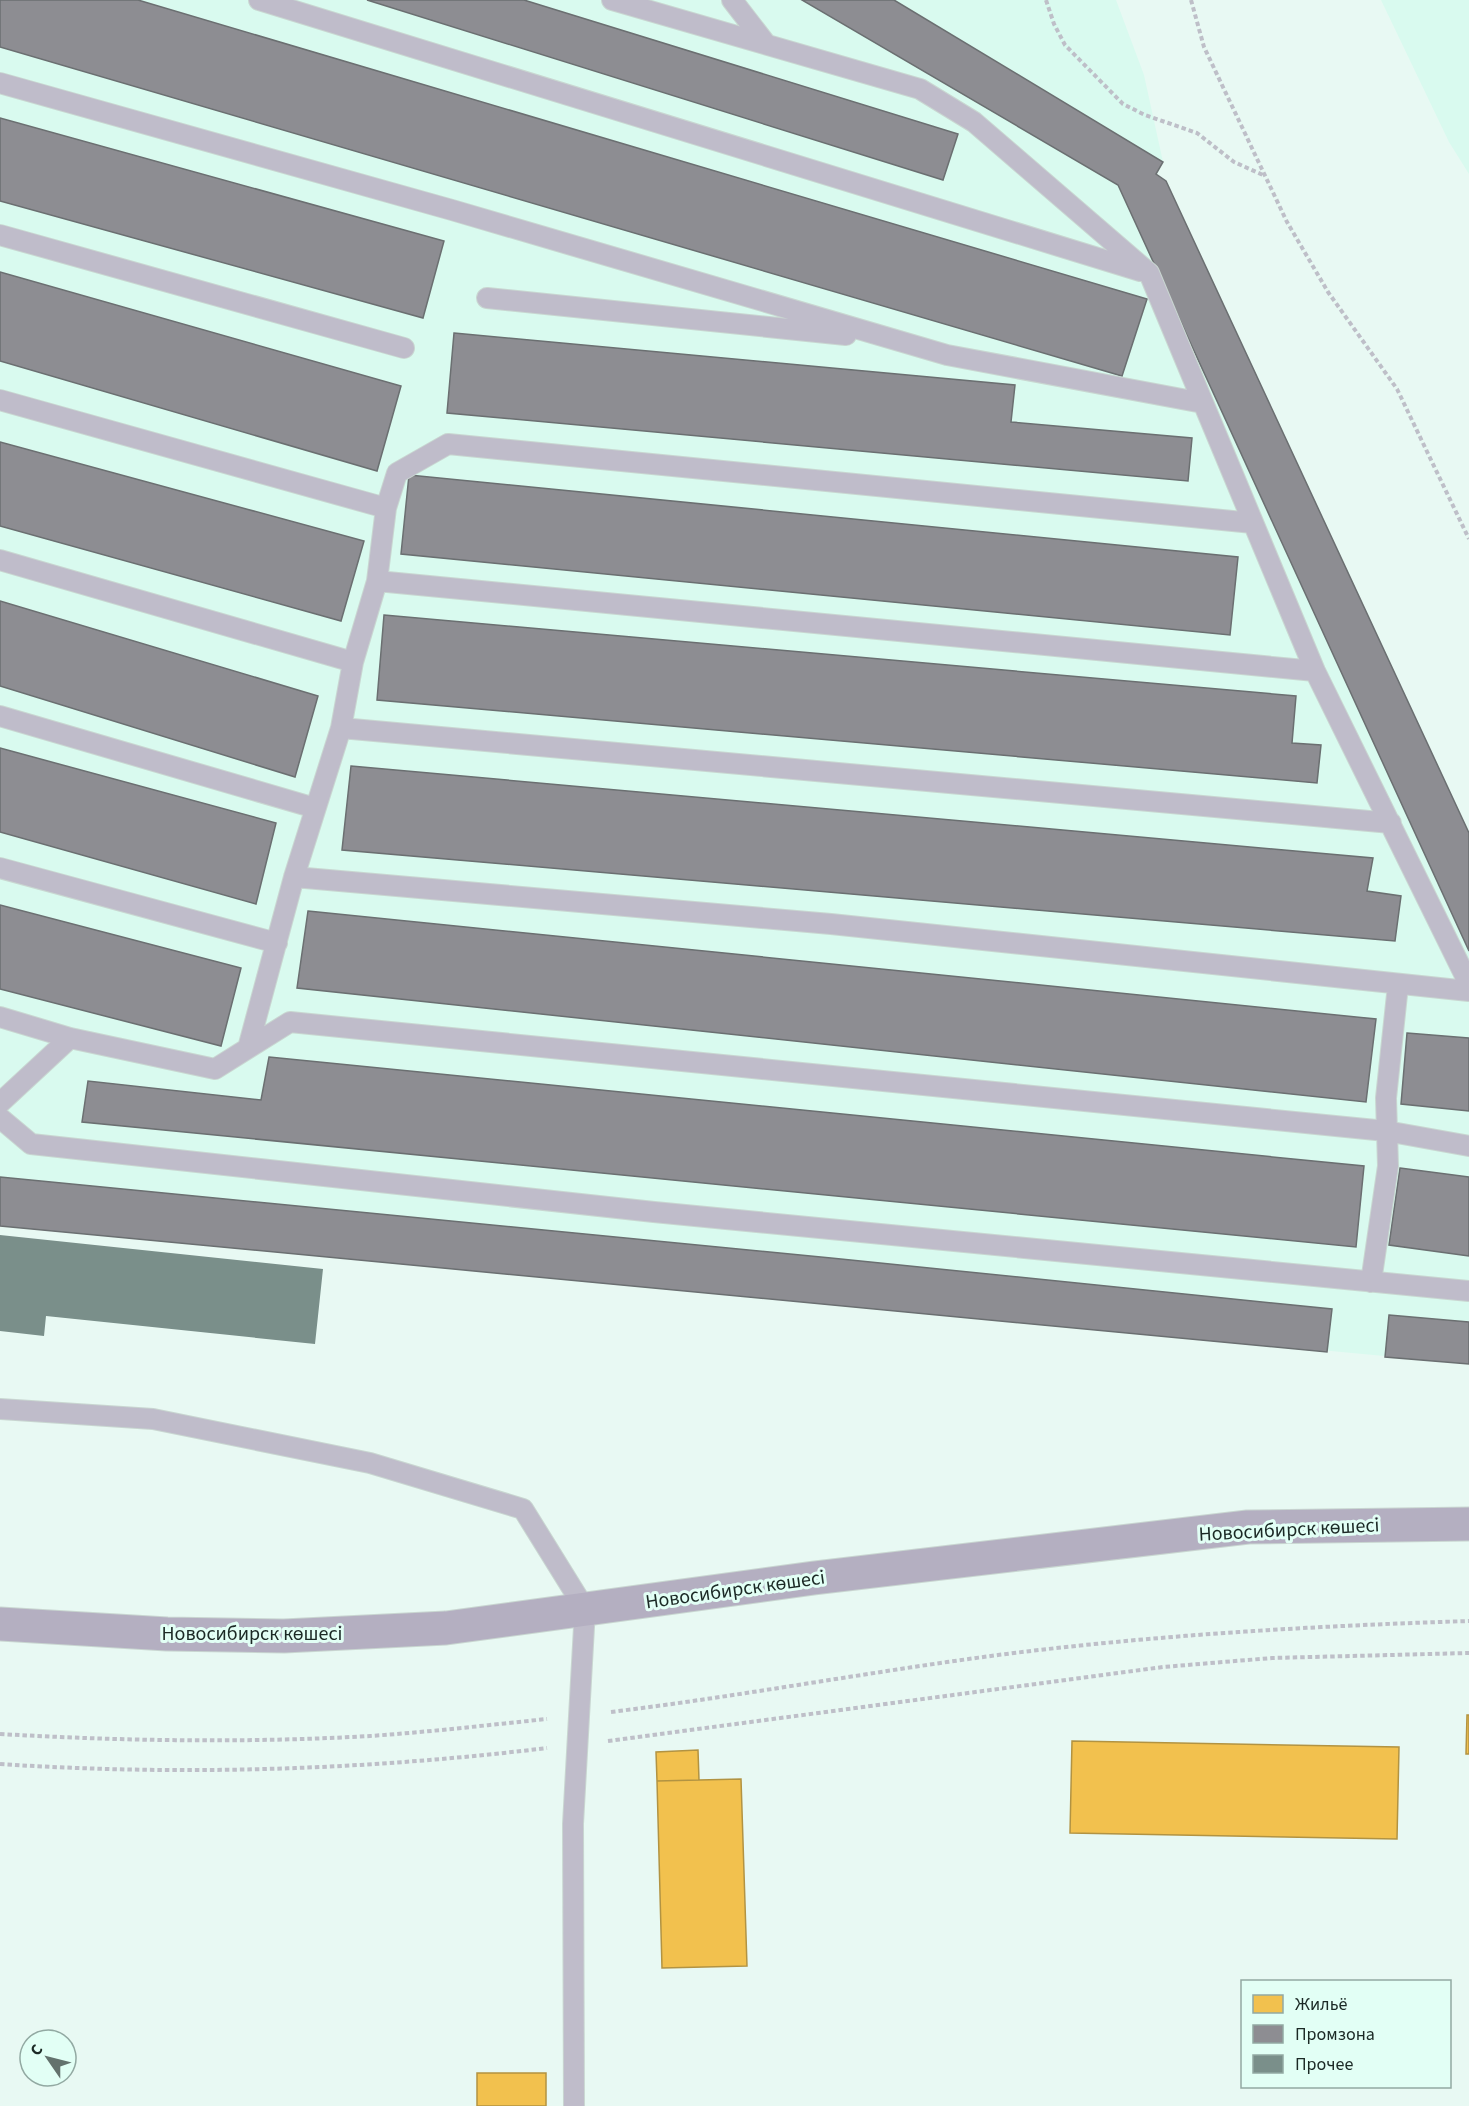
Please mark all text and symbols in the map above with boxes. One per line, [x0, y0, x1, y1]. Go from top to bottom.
street label: Новосибирск көшесі [1198, 1511, 1380, 1549]
street label: Новосибирск көшесі [644, 1564, 827, 1616]
street label: Новосибирск көшесі [162, 1620, 342, 1648]
legend [1241, 1980, 1451, 2088]
text: Жильё [1295, 1992, 1348, 2017]
text: Промзона [1295, 2022, 1375, 2047]
north arrow [18, 2028, 78, 2088]
text: С [25, 2040, 48, 2060]
text: Прочее [1295, 2052, 1353, 2077]

